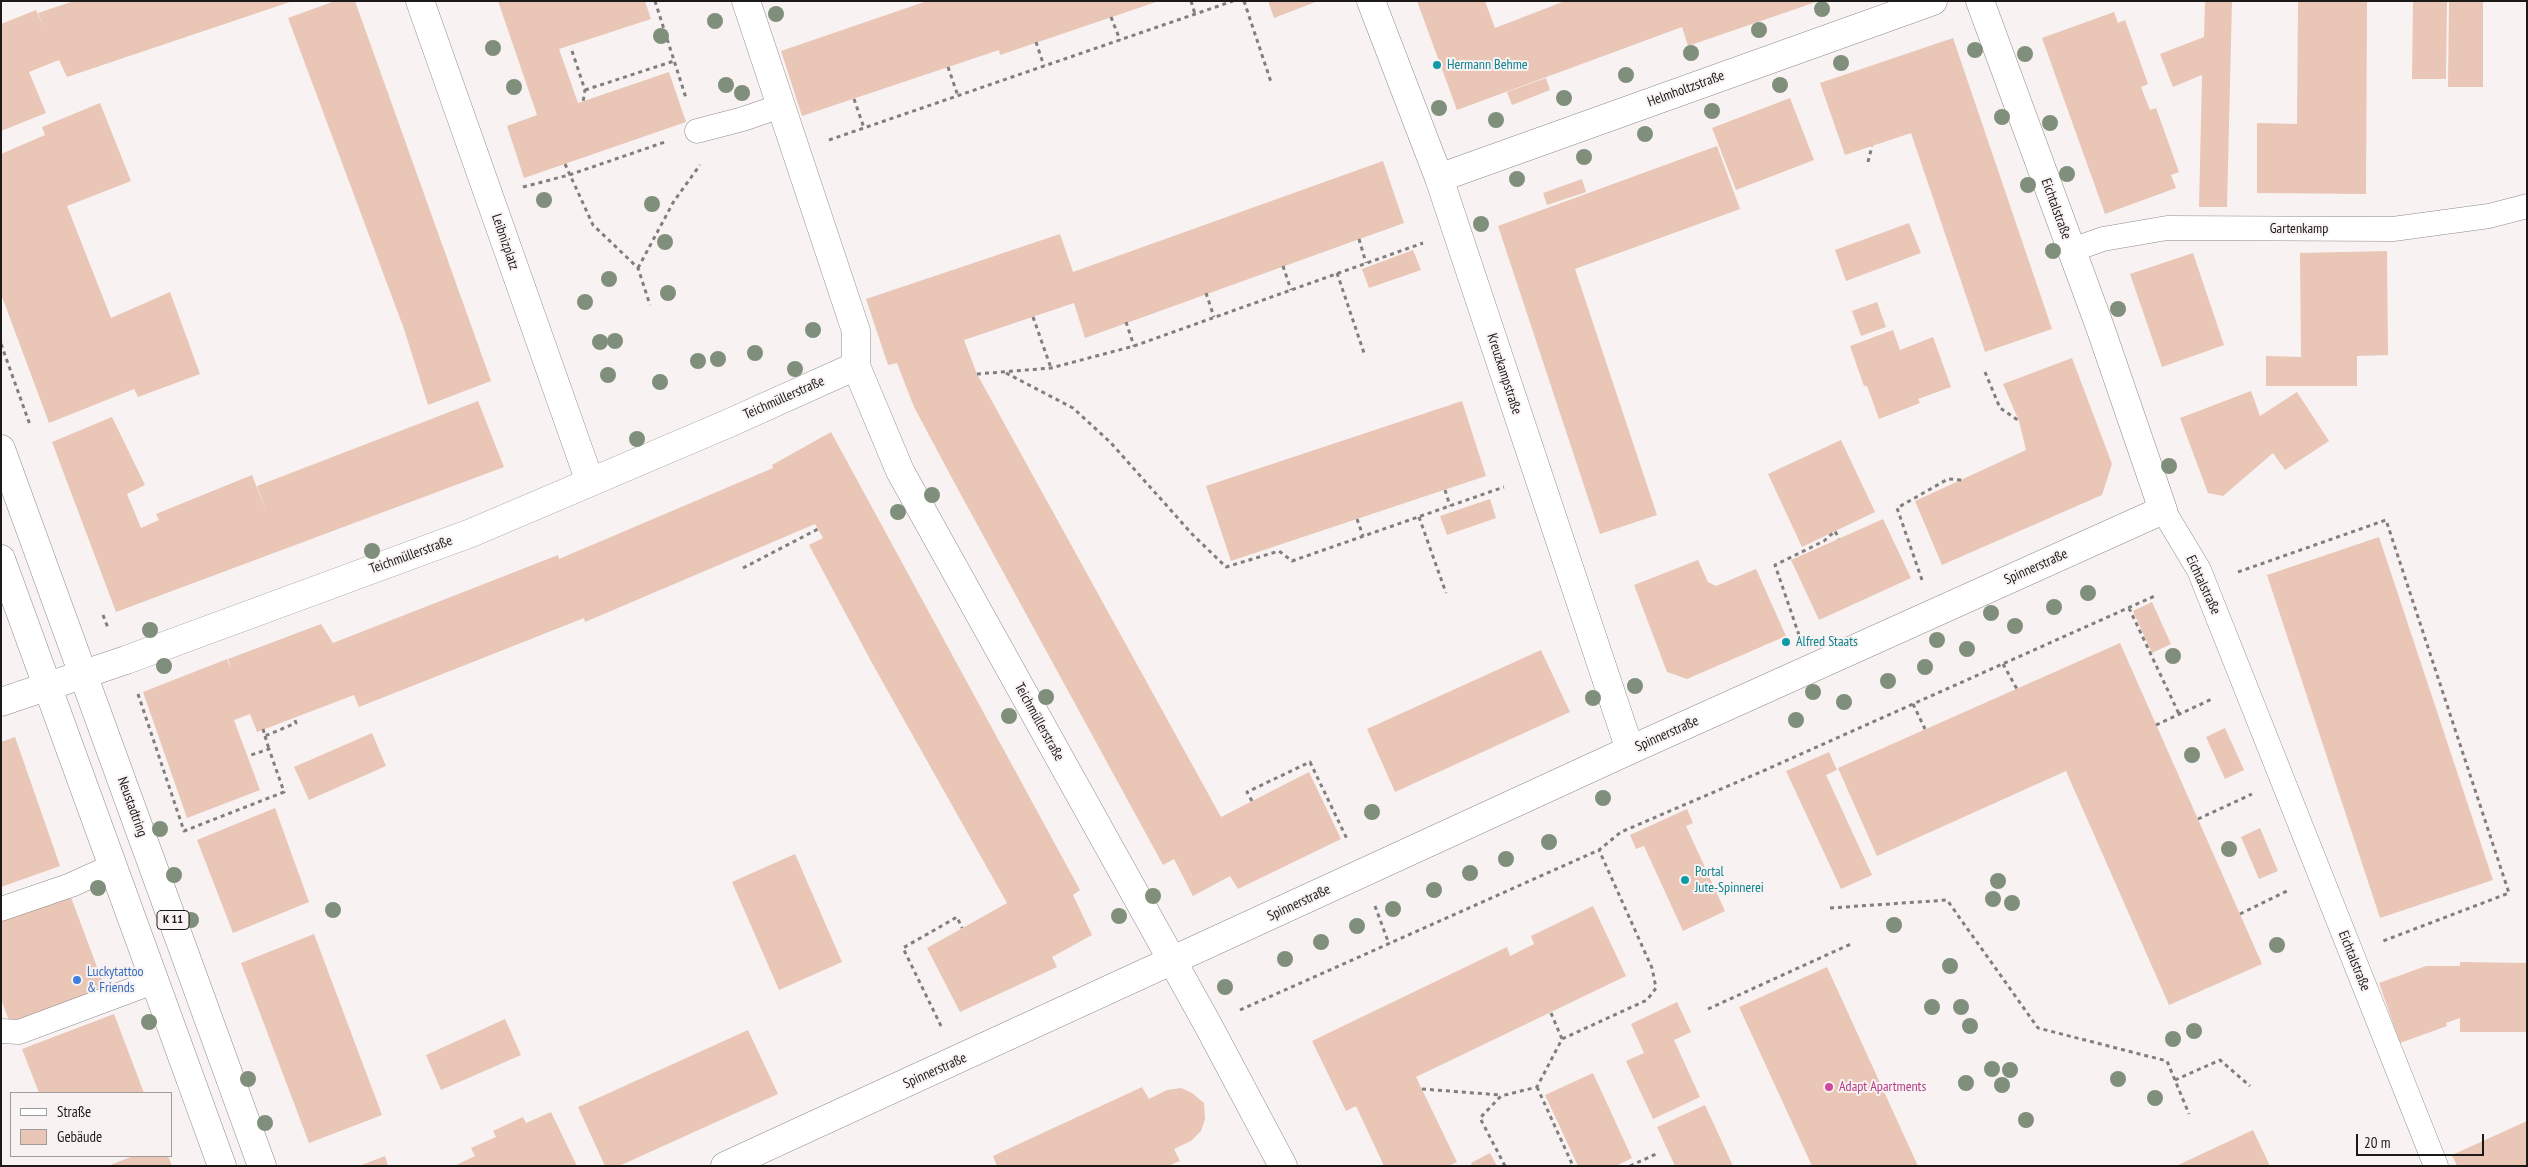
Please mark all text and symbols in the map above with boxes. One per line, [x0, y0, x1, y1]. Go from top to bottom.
place label: Hermann Behme [1447, 57, 1528, 73]
marker: Hermann Behme [1431, 59, 1443, 71]
street label: Helmholtzstraße [1645, 67, 1727, 111]
street label: Eichtalstraße [2037, 176, 2075, 242]
street label: Leibnizplatz [488, 212, 522, 272]
street label: Gartenkamp [2270, 221, 2328, 237]
street label: Kreuzkampstraße [1483, 331, 1525, 417]
street label: Teichmüllerstraße [741, 373, 827, 423]
street label: Teichmüllerstraße [367, 532, 455, 578]
street label: Spinnerstraße [2002, 546, 2070, 588]
street label: Eichtalstraße [2182, 553, 2224, 617]
place label: Alfred Staats [1796, 634, 1858, 650]
marker: Alfred Staats [1780, 636, 1792, 648]
street label: Teichmüllerstraße [1011, 680, 1067, 764]
street label: Spinnerstraße [1633, 713, 1701, 755]
street label: Neustadtring [113, 775, 151, 839]
place label: Portal Jute-Spinnerei [1695, 864, 1764, 896]
marker: Portal Jute-Spinnerei [1679, 874, 1691, 886]
street label: Spinnerstraße [1265, 881, 1333, 925]
road number: K 11 [157, 910, 189, 930]
street label: Eichtalstraße [2334, 928, 2374, 994]
place label: Luckytattoo & Friends [87, 964, 144, 996]
marker: Luckytattoo & Friends [71, 974, 83, 986]
street label: Spinnerstraße [901, 1050, 969, 1092]
place label: Adapt Apartments [1839, 1079, 1926, 1095]
marker: Adapt Apartments [1823, 1081, 1835, 1093]
legend [10, 1092, 172, 1157]
text: Straße [57, 1102, 91, 1121]
scale bar [2358, 1124, 2486, 1156]
text: Gebäude [57, 1127, 102, 1146]
text: 20 m [2364, 1133, 2390, 1152]

